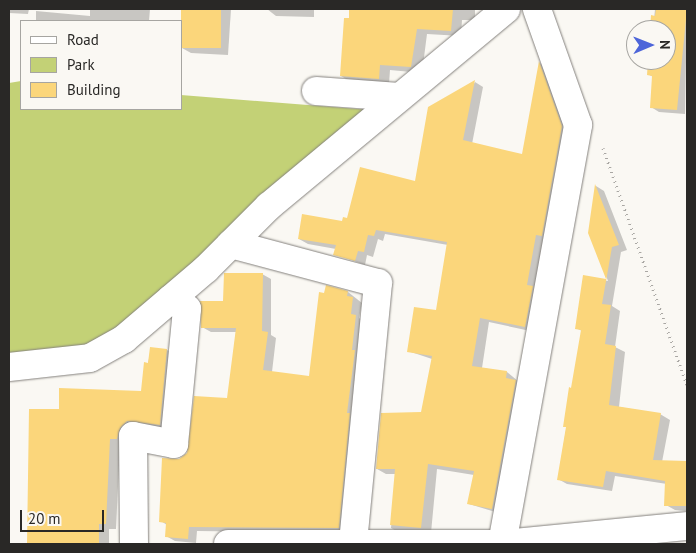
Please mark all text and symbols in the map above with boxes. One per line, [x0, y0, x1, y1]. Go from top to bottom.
legend [20, 20, 182, 110]
north arrow [626, 20, 676, 70]
text: Road [67, 30, 99, 49]
text: N [656, 40, 674, 50]
text: Park [67, 55, 95, 74]
text: Building [67, 80, 121, 99]
scale bar [22, 500, 106, 532]
text: 20 m [28, 509, 61, 528]

